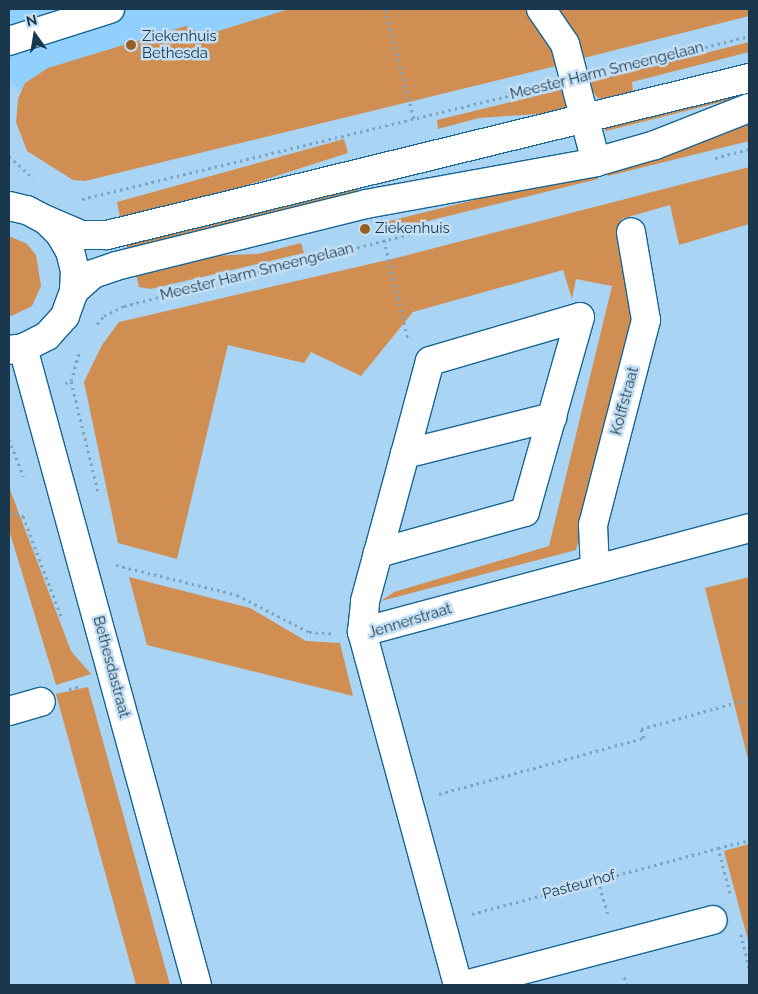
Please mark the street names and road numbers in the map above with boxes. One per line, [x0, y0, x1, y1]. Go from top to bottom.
street label: Meester Harm Smeengelaan [508, 38, 706, 104]
street label: Meester Harm Smeengelaan [158, 239, 356, 305]
street label: Kolffstraat [607, 365, 643, 437]
street label: Jennerstraat [366, 600, 454, 642]
street label: Bethesdastraat [89, 614, 133, 720]
street label: Pasteurhof [540, 867, 618, 903]

